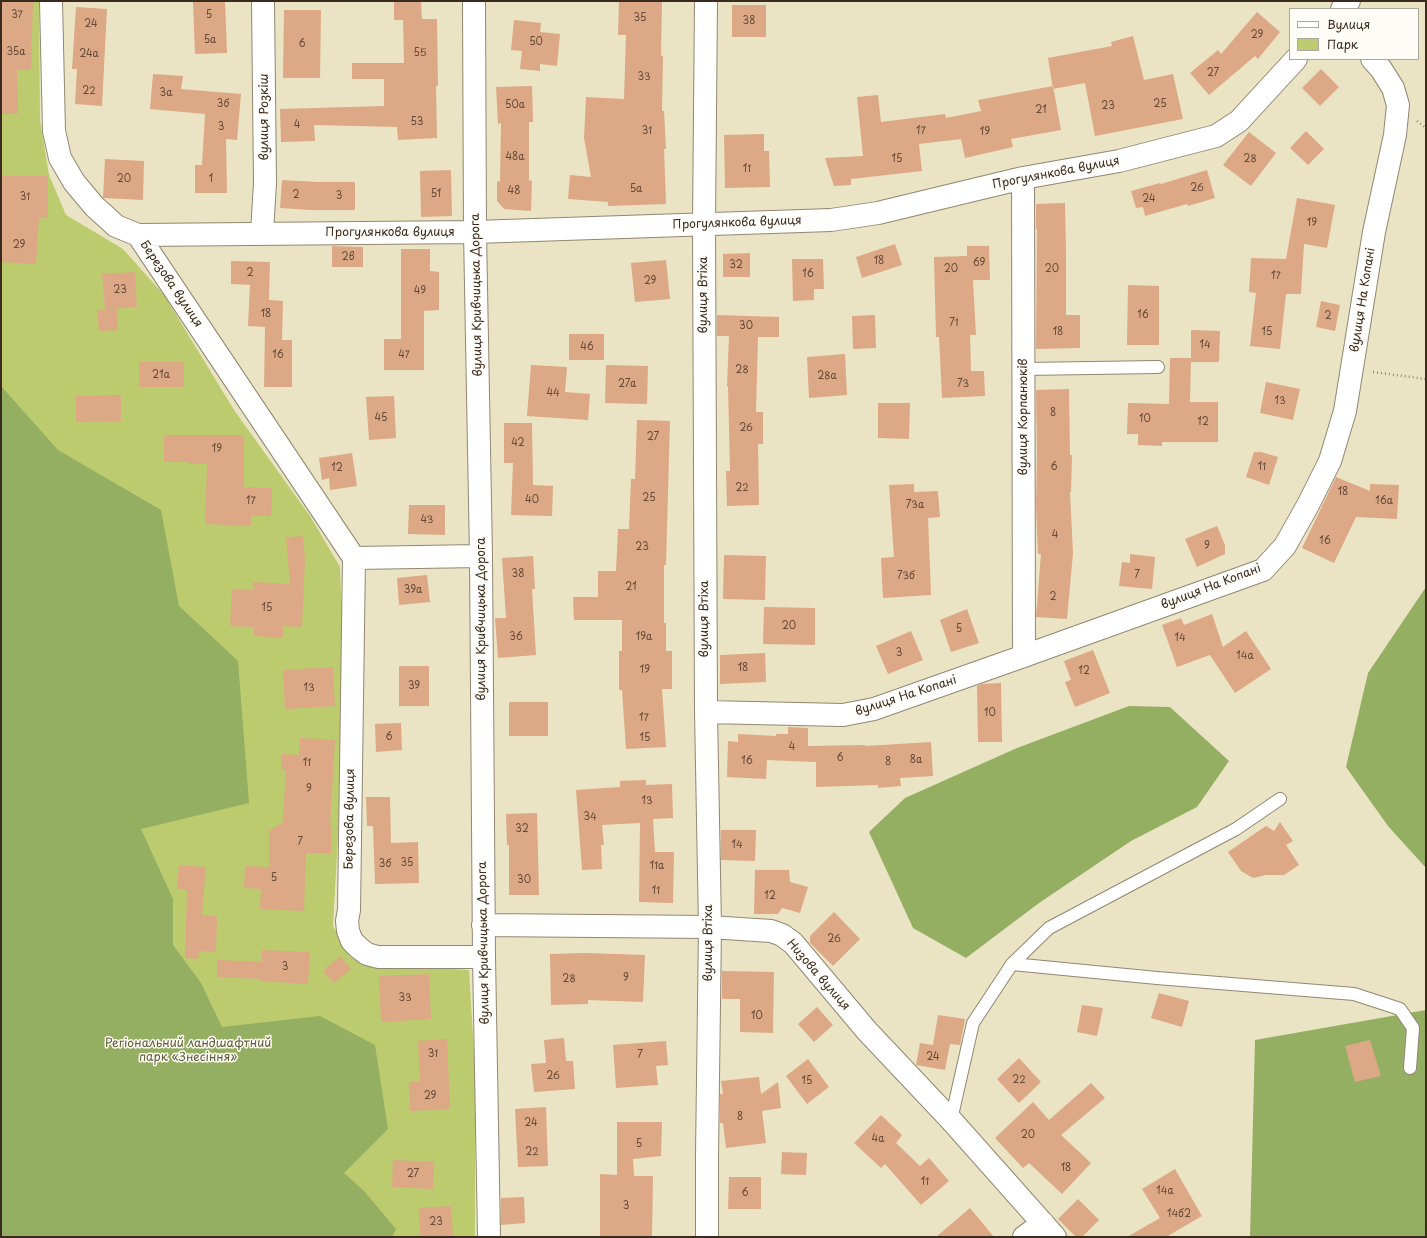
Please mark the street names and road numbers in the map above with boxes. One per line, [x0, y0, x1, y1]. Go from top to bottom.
street label: вулиця Розкіш [258, 74, 272, 160]
street label: Прогулянкова вулиця [991, 154, 1121, 192]
street label: вулиця Кривчицька Дорога [468, 213, 486, 377]
street label: Прогулянкова вулиця [672, 214, 802, 232]
street label: Прогулянкова вулиця [325, 226, 455, 240]
street label: Березова вулиця [137, 238, 205, 330]
street label: вулиця На Копані [1348, 247, 1378, 353]
street label: вулиця Втіха [697, 257, 711, 333]
street label: вулиця Корпанюків [1017, 358, 1031, 476]
street label: вулиця Кривчицька Дорога [475, 537, 489, 701]
street label: вулиця На Копані [1159, 561, 1263, 613]
street label: вулиця Втіха [698, 581, 712, 657]
street label: вулиця На Копані [854, 673, 958, 719]
street label: Березова вулиця [342, 768, 358, 870]
street label: вулиця Кривчицька Дорога [475, 861, 493, 1025]
street label: вулиця Втіха [702, 905, 716, 981]
street label: Низова вулиця [783, 937, 853, 1013]

